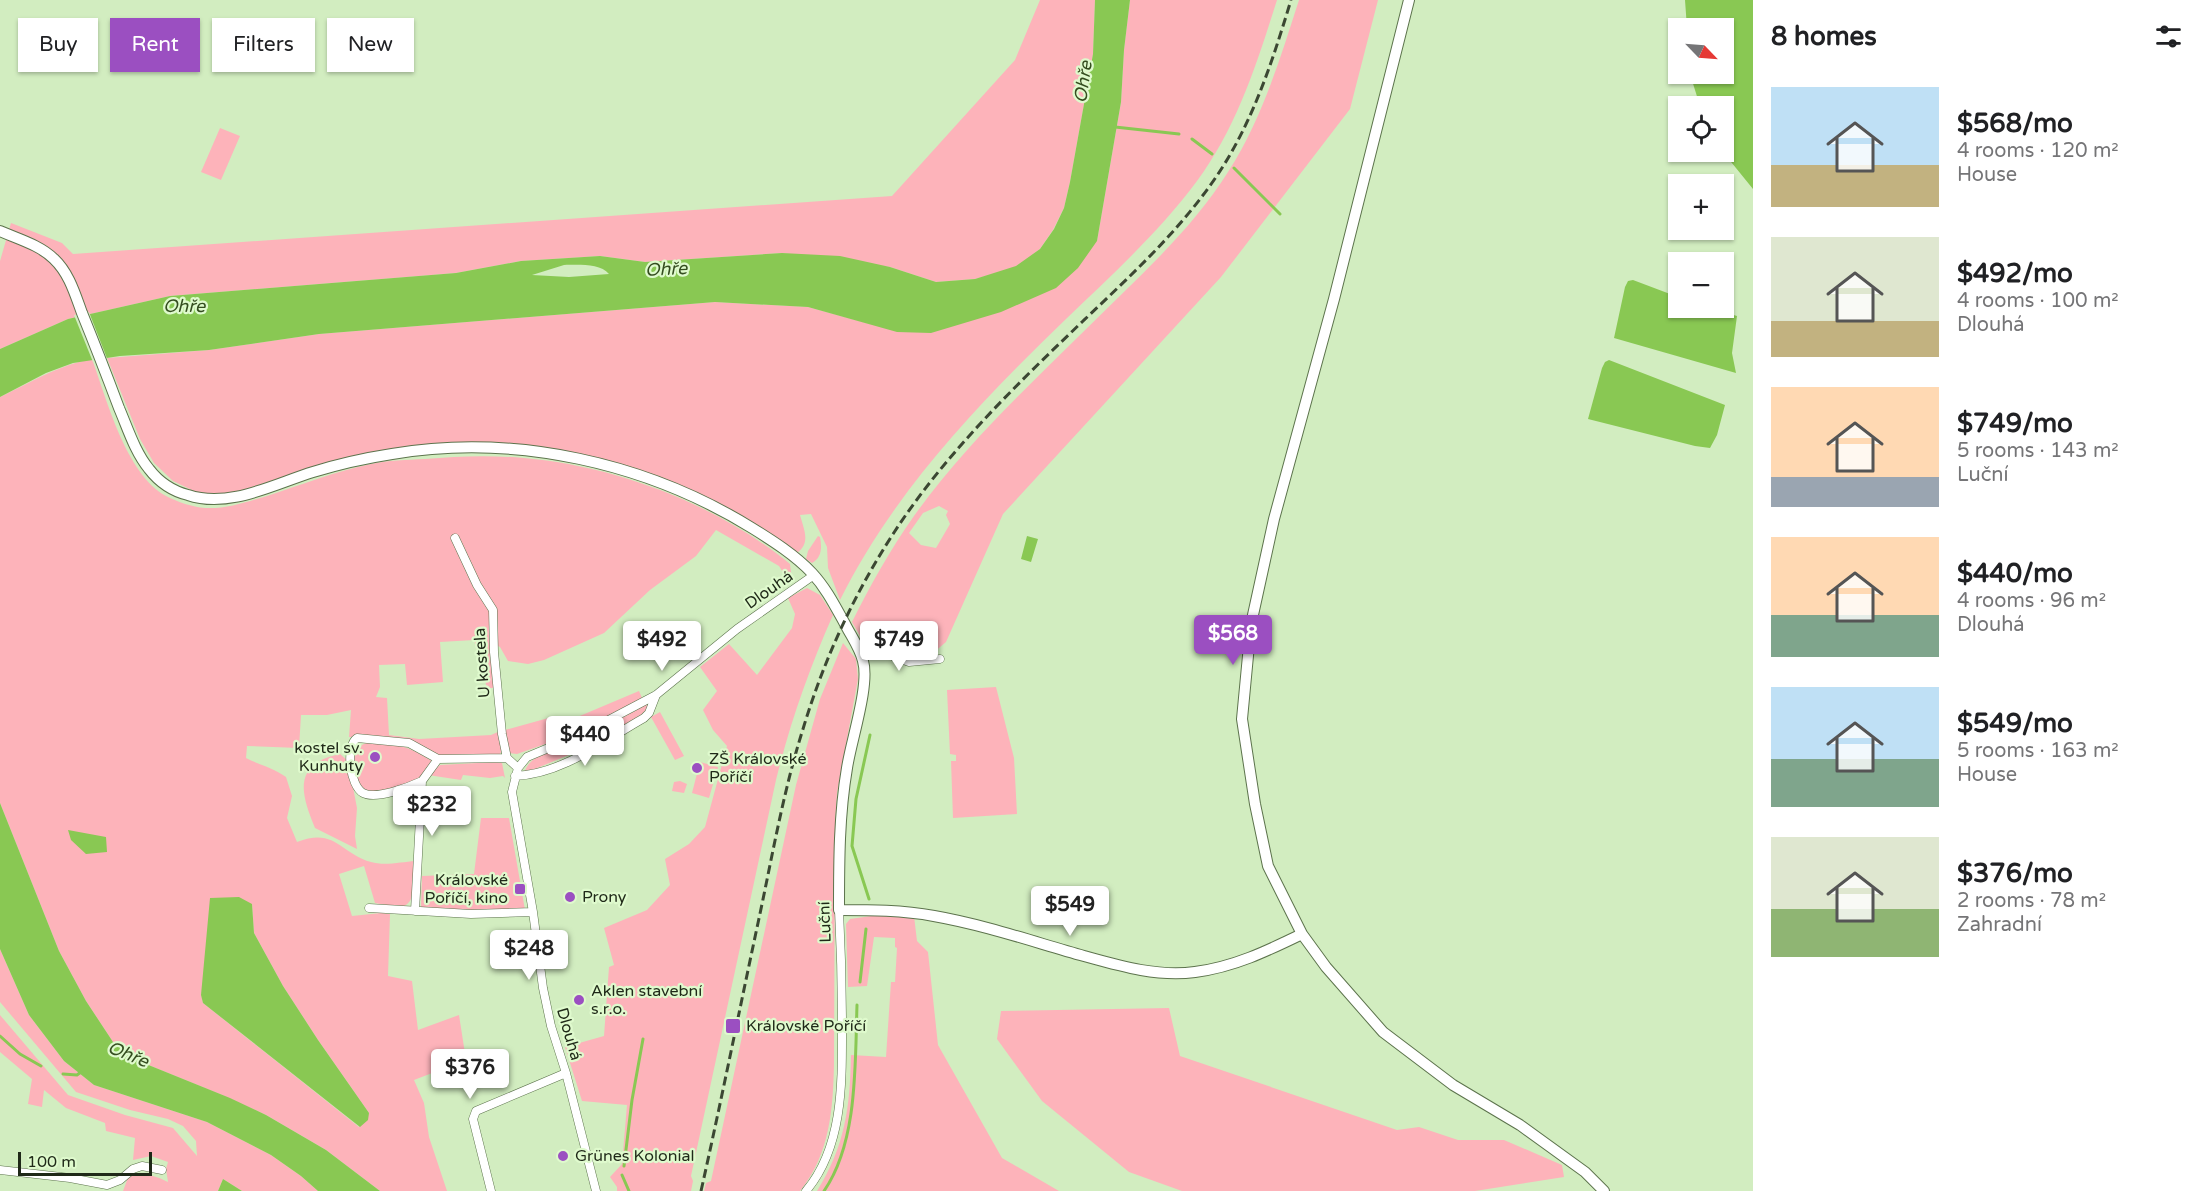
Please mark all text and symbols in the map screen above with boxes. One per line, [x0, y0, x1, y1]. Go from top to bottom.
chip: Buy [18, 18, 98, 72]
chip: Rent [110, 18, 200, 72]
chip: Filters [212, 18, 315, 72]
chip: New [327, 18, 414, 72]
north arrow [1668, 18, 1734, 84]
map controls [1668, 18, 1734, 318]
icon: filters [2152, 20, 2185, 53]
text: 8 homes [1771, 21, 1877, 52]
water label: Ohře [1069, 59, 1097, 104]
button: locate [1668, 96, 1734, 162]
text: $568/mo [1957, 108, 2073, 139]
icon: home [1819, 111, 1891, 183]
text: 4 rooms · 120 m² [1957, 139, 2119, 163]
text: House [1957, 163, 2017, 187]
button: + [1668, 174, 1734, 240]
button: − [1668, 252, 1734, 318]
water label: Ohře [644, 257, 688, 281]
text: $492/mo [1957, 258, 2073, 289]
icon: home [1819, 261, 1891, 333]
text: 4 rooms · 100 m² [1957, 289, 2119, 313]
water label: Ohře [163, 295, 206, 317]
text: Dlouhá [1957, 313, 2025, 337]
text: $749/mo [1957, 408, 2073, 439]
icon: home [1819, 411, 1891, 483]
text: 5 rooms · 143 m² [1957, 439, 2119, 463]
text: Luční [1957, 463, 2009, 487]
text: $440/mo [1957, 558, 2073, 589]
icon: home [1819, 561, 1891, 633]
street label: Dlouhá [741, 566, 797, 614]
text: 4 rooms · 96 m² [1957, 589, 2106, 613]
text: Dlouhá [1957, 613, 2025, 637]
pin: $568 [1197, 615, 1269, 666]
pin: $492 [626, 621, 698, 672]
pin: $749 [863, 621, 935, 672]
text: $568 [1208, 622, 1258, 646]
street label: U kostela [470, 627, 494, 699]
text: $492 [637, 628, 687, 652]
text: $749 [874, 628, 924, 652]
text: $549/mo [1957, 708, 2073, 739]
icon: home [1819, 711, 1891, 783]
pin: $440 [549, 716, 621, 767]
text: $440 [560, 723, 610, 747]
place label: kostel sv. Kunhuty [294, 738, 363, 776]
text: 5 rooms · 163 m² [1957, 739, 2119, 763]
place label: ZŠ Královské Poříčí [709, 749, 806, 787]
marker: kostel sv. Kunhuty [368, 750, 382, 764]
marker: ZŠ Královské Poříčí [690, 761, 704, 775]
text: House [1957, 763, 2017, 787]
pin: $232 [396, 786, 468, 837]
text: $232 [407, 793, 457, 817]
text: $376/mo [1957, 858, 2073, 889]
icon: home [1819, 861, 1891, 933]
place label: Královské Poříčí, kino [425, 870, 508, 908]
marker: Královské Poříčí, kino [513, 882, 527, 896]
pin: $549 [1034, 886, 1106, 937]
place label: Prony [582, 887, 627, 907]
text: 2 rooms · 78 m² [1957, 889, 2106, 913]
marker: Prony [563, 890, 577, 904]
text: $549 [1045, 893, 1095, 917]
street label: Luční [814, 901, 836, 943]
text: Zahradní [1957, 913, 2042, 937]
pin: $248 [493, 930, 565, 981]
text: $248 [504, 937, 554, 961]
place label: Aklen stavební s.r.o. [591, 981, 702, 1019]
marker: Aklen stavební s.r.o. [572, 993, 586, 1007]
street label: Dlouhá [552, 1005, 586, 1063]
place label: Královské Poříčí [746, 1016, 866, 1036]
marker: Královské Poříčí [724, 1017, 742, 1035]
water label: Ohře [104, 1036, 152, 1072]
pin: $376 [434, 1049, 506, 1100]
text: $376 [445, 1056, 495, 1080]
place label: Grünes Kolonial [575, 1146, 695, 1166]
scale bar [18, 1149, 152, 1176]
marker: Grünes Kolonial [556, 1149, 570, 1163]
text: 100 m [27, 1152, 76, 1172]

